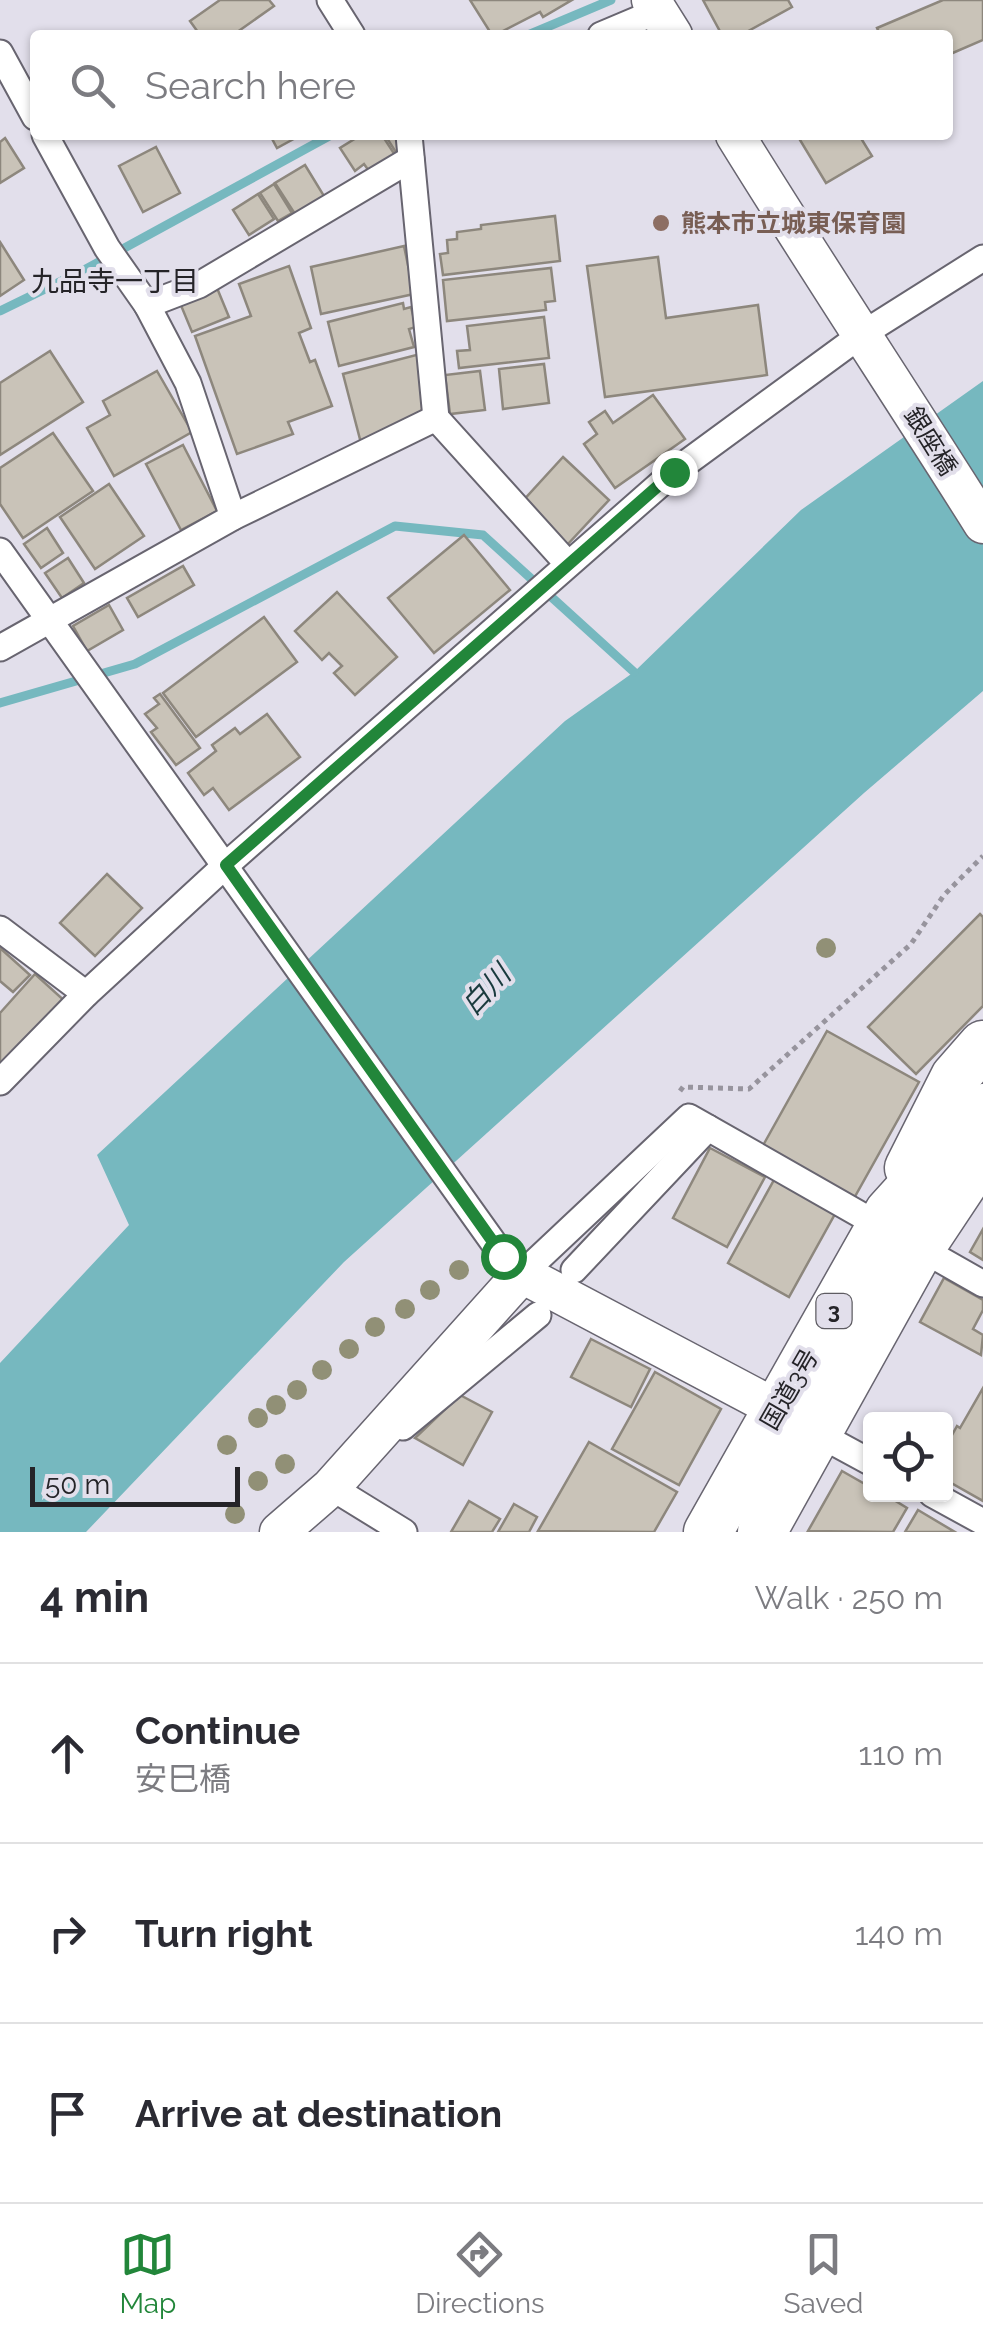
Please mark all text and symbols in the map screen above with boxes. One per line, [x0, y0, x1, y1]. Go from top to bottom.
search box [30, 30, 953, 140]
icon: search [65, 58, 120, 113]
text: Search here [145, 63, 356, 108]
place label: 熊本市立城東保育園 [681, 208, 906, 238]
marker: 熊本市立城東保育園 [650, 212, 672, 234]
district label: 九品寺一丁目 [31, 265, 199, 298]
street label: 銀座橋 [898, 401, 964, 481]
route end [652, 450, 698, 496]
water label: 白川 [455, 956, 519, 1022]
route start [481, 1234, 527, 1280]
road number: 3 [816, 1294, 852, 1328]
street label: 国道3号 [754, 1343, 824, 1435]
map controls [863, 1412, 953, 1502]
button: locate [863, 1412, 953, 1502]
scale bar [30, 1462, 240, 1506]
text: 50 m [45, 1468, 110, 1501]
text: 4 min [40, 1573, 149, 1622]
text: Walk · 250 m [754, 1579, 943, 1616]
text: Continue [135, 1708, 300, 1753]
icon: ahead [40, 1726, 95, 1781]
text: 110 m [858, 1735, 943, 1772]
text: 安巳橋 [135, 1760, 231, 1797]
icon: right [40, 1906, 95, 1961]
text: Turn right [135, 1911, 312, 1956]
text: 140 m [855, 1915, 943, 1952]
icon: arrive [40, 2086, 95, 2141]
text: Arrive at destination [135, 2091, 502, 2136]
tab: Map [119, 2227, 176, 2320]
tab: Directions [415, 2227, 545, 2320]
tab: Saved [783, 2227, 864, 2320]

